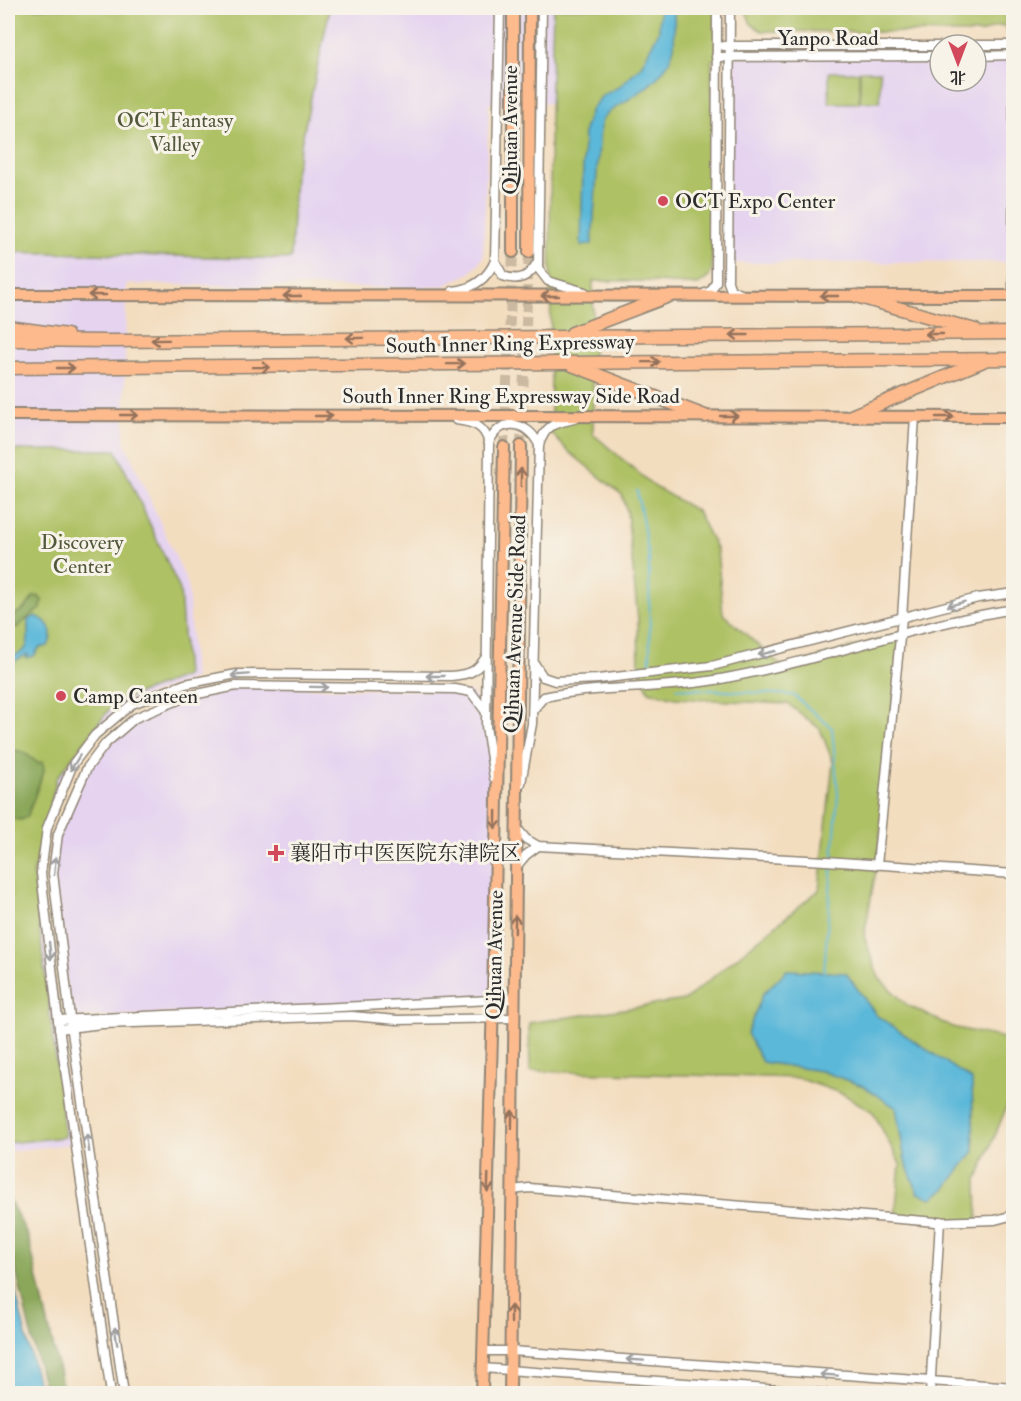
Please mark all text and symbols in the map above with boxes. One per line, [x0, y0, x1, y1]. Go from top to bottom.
street label: Yanpo Road [778, 25, 879, 52]
north arrow [928, 33, 988, 93]
street label: Qihuan Avenue [497, 65, 524, 195]
text: 北 [950, 67, 966, 87]
park label: OCT Fantasy Valley [117, 107, 234, 158]
place label: OCT Expo Center [675, 188, 836, 215]
marker: OCT Expo Center [656, 194, 670, 208]
one-way arrow [88, 289, 108, 301]
one-way arrow [283, 290, 303, 302]
one-way arrow [541, 290, 561, 302]
one-way arrow [820, 290, 840, 302]
street label: South Inner Ring Expressway [385, 328, 635, 360]
one-way arrow [925, 328, 945, 340]
one-way arrow [730, 329, 750, 341]
one-way arrow [346, 332, 366, 344]
one-way arrow [151, 335, 171, 346]
one-way arrow [640, 356, 660, 368]
one-way arrow [445, 358, 465, 370]
one-way arrow [250, 361, 270, 373]
one-way arrow [55, 362, 75, 374]
street label: South Inner Ring Expressway Side Road [342, 383, 680, 410]
one-way arrow [118, 409, 138, 421]
one-way arrow [313, 410, 333, 422]
one-way arrow [718, 410, 738, 422]
one-way arrow [934, 411, 954, 423]
one-way arrow [515, 468, 527, 488]
street label: Qihuan Avenue Side Road [498, 514, 532, 734]
park label: Discovery Center [41, 529, 124, 580]
one-way arrow [947, 599, 966, 610]
one-way arrow [758, 648, 778, 659]
one-way arrow [230, 670, 250, 681]
one-way arrow [425, 670, 445, 682]
one-way arrow [308, 681, 328, 693]
place label: Camp Canteen [73, 683, 198, 710]
marker: Camp Canteen [54, 689, 68, 703]
one-way arrow [69, 754, 81, 771]
one-way arrow [491, 810, 502, 830]
place label: 襄阳市中医医院东津院区 [290, 840, 521, 867]
marker: 襄阳市中医医院东津院区 [267, 844, 285, 862]
one-way arrow [49, 856, 60, 876]
street label: Qihuan Avenue [480, 890, 510, 1020]
one-way arrow [509, 915, 521, 935]
one-way arrow [45, 941, 56, 960]
one-way arrow [506, 1110, 518, 1130]
one-way arrow [83, 1133, 94, 1153]
one-way arrow [482, 1173, 493, 1193]
one-way arrow [505, 1305, 517, 1325]
one-way arrow [110, 1326, 121, 1346]
one-way arrow [625, 1355, 645, 1366]
one-way arrow [820, 1369, 840, 1380]

